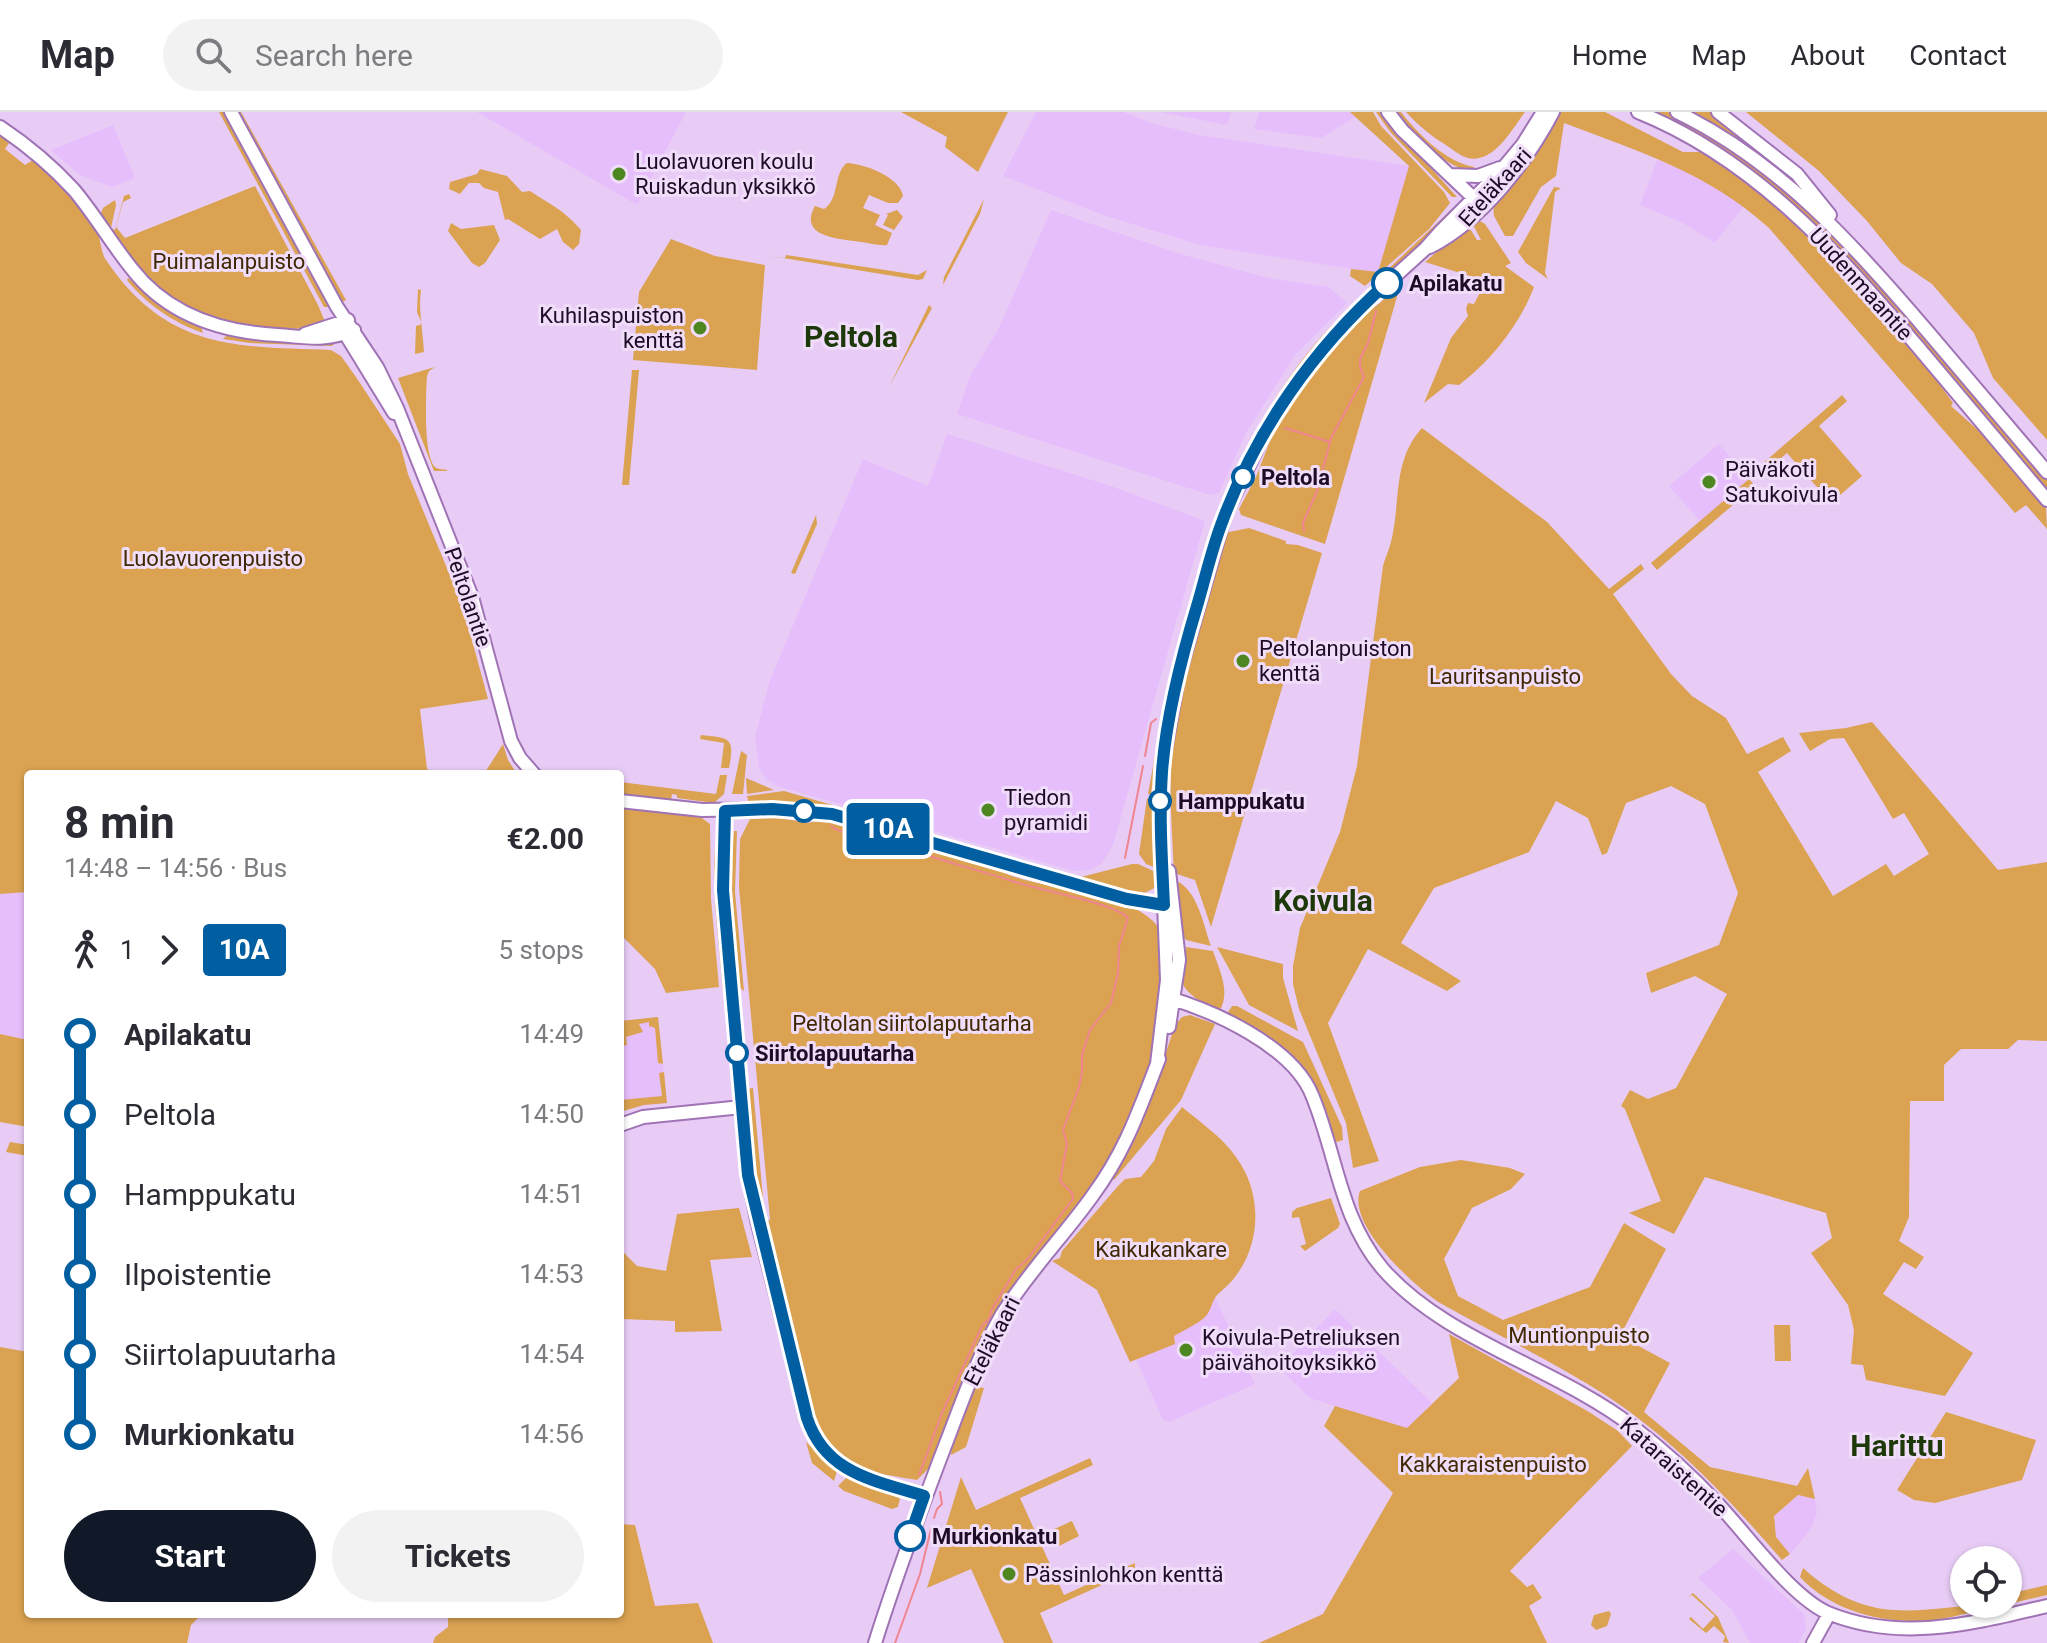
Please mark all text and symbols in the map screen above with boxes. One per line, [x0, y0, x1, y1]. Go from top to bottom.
search box [163, 19, 723, 91]
text: Map [40, 33, 115, 77]
icon: search [191, 33, 235, 77]
text: Search here [255, 38, 413, 73]
text: Home [1572, 39, 1647, 72]
text: Map [1691, 39, 1747, 72]
text: About [1791, 39, 1865, 72]
text: Contact [1909, 39, 2007, 72]
street label: Eteläkaari [1453, 143, 1537, 231]
place label: Luolavuoren koulu Ruiskadun yksikkö [635, 149, 816, 199]
marker: Luolavuoren koulu Ruiskadun yksikkö [610, 165, 628, 183]
street label: Uudenmaantie [1804, 223, 1918, 345]
park label: Puimalanpuisto [153, 249, 305, 274]
marker: Apilakatu [1372, 268, 1402, 298]
place label: Apilakatu [1409, 271, 1503, 296]
place label: Kuhilaspuiston kenttä [539, 303, 684, 353]
marker: Kuhilaspuiston kenttä [691, 319, 709, 337]
district label: Peltola [804, 319, 898, 354]
place label: Päiväkoti Satukoivula [1725, 457, 1839, 507]
place label: Peltola [1261, 465, 1330, 490]
marker: Peltola [1232, 466, 1254, 488]
marker: Päiväkoti Satukoivula [1700, 473, 1718, 491]
street label: Peltolantie [439, 544, 497, 650]
park label: Luolavuorenpuisto [123, 546, 303, 571]
place label: Peltolanpuiston kenttä [1259, 636, 1412, 686]
marker: Peltolanpuiston kenttä [1234, 652, 1252, 670]
park label: Lauritsanpuisto [1429, 664, 1581, 689]
place label: Tiedon pyramidi [1004, 785, 1088, 835]
place label: Hamppukatu [1178, 789, 1305, 814]
marker: Hamppukatu [1149, 790, 1171, 812]
text: 8 min [64, 797, 175, 849]
unlabelled marker [793, 800, 815, 822]
marker: Tiedon pyramidi [979, 801, 997, 819]
line badge: 10A [842, 803, 934, 855]
text: 10A [863, 812, 913, 845]
text: €2.00 [506, 821, 584, 856]
text: 14:48 – 14:56 · Bus [64, 853, 287, 883]
district label: Koivula [1273, 883, 1373, 918]
icon: walk [64, 928, 108, 972]
icon: forward [147, 928, 191, 972]
text: 10A [219, 933, 270, 966]
text: 1 [120, 935, 135, 965]
text: 5 stops [498, 935, 584, 965]
park label: Peltolan siirtolapuutarha [792, 1011, 1032, 1036]
text: Apilakatu [124, 1017, 252, 1052]
text: 14:49 [519, 1019, 584, 1049]
place label: Siirtolapuutarha [755, 1041, 915, 1066]
marker: Siirtolapuutarha [726, 1042, 748, 1064]
text: Peltola [124, 1097, 216, 1132]
text: 14:50 [519, 1099, 584, 1129]
text: Hamppukatu [124, 1177, 296, 1212]
text: 14:51 [519, 1179, 584, 1209]
park label: Kaikukankare [1095, 1237, 1227, 1262]
text: Ilpoistentie [124, 1257, 272, 1292]
text: 14:53 [519, 1259, 584, 1289]
street label: Eteläkaari [959, 1292, 1025, 1390]
park label: Muntionpuisto [1508, 1323, 1650, 1348]
place label: Koivula-Petreliuksen päivähoitoyksikkö [1202, 1325, 1400, 1375]
text: Siirtolapuutarha [124, 1337, 337, 1372]
text: 14:54 [519, 1339, 584, 1369]
marker: Koivula-Petreliuksen päivähoitoyksikkö [1177, 1341, 1195, 1359]
street label: Kataraistentie [1615, 1412, 1733, 1522]
text: Murkionkatu [124, 1417, 295, 1452]
text: 14:56 [519, 1419, 584, 1449]
district label: Harittu [1850, 1428, 1944, 1463]
park label: Kakkaraistenpuisto [1399, 1452, 1587, 1477]
button: Start [64, 1510, 316, 1602]
button: Tickets [332, 1510, 584, 1602]
marker: Murkionkatu [895, 1521, 925, 1551]
place label: Murkionkatu [932, 1524, 1057, 1549]
map controls [1950, 1546, 2022, 1618]
button: locate [1950, 1546, 2022, 1618]
place label: Pässinlohkon kenttä [1025, 1562, 1223, 1587]
marker: Pässinlohkon kenttä [1000, 1565, 1018, 1583]

